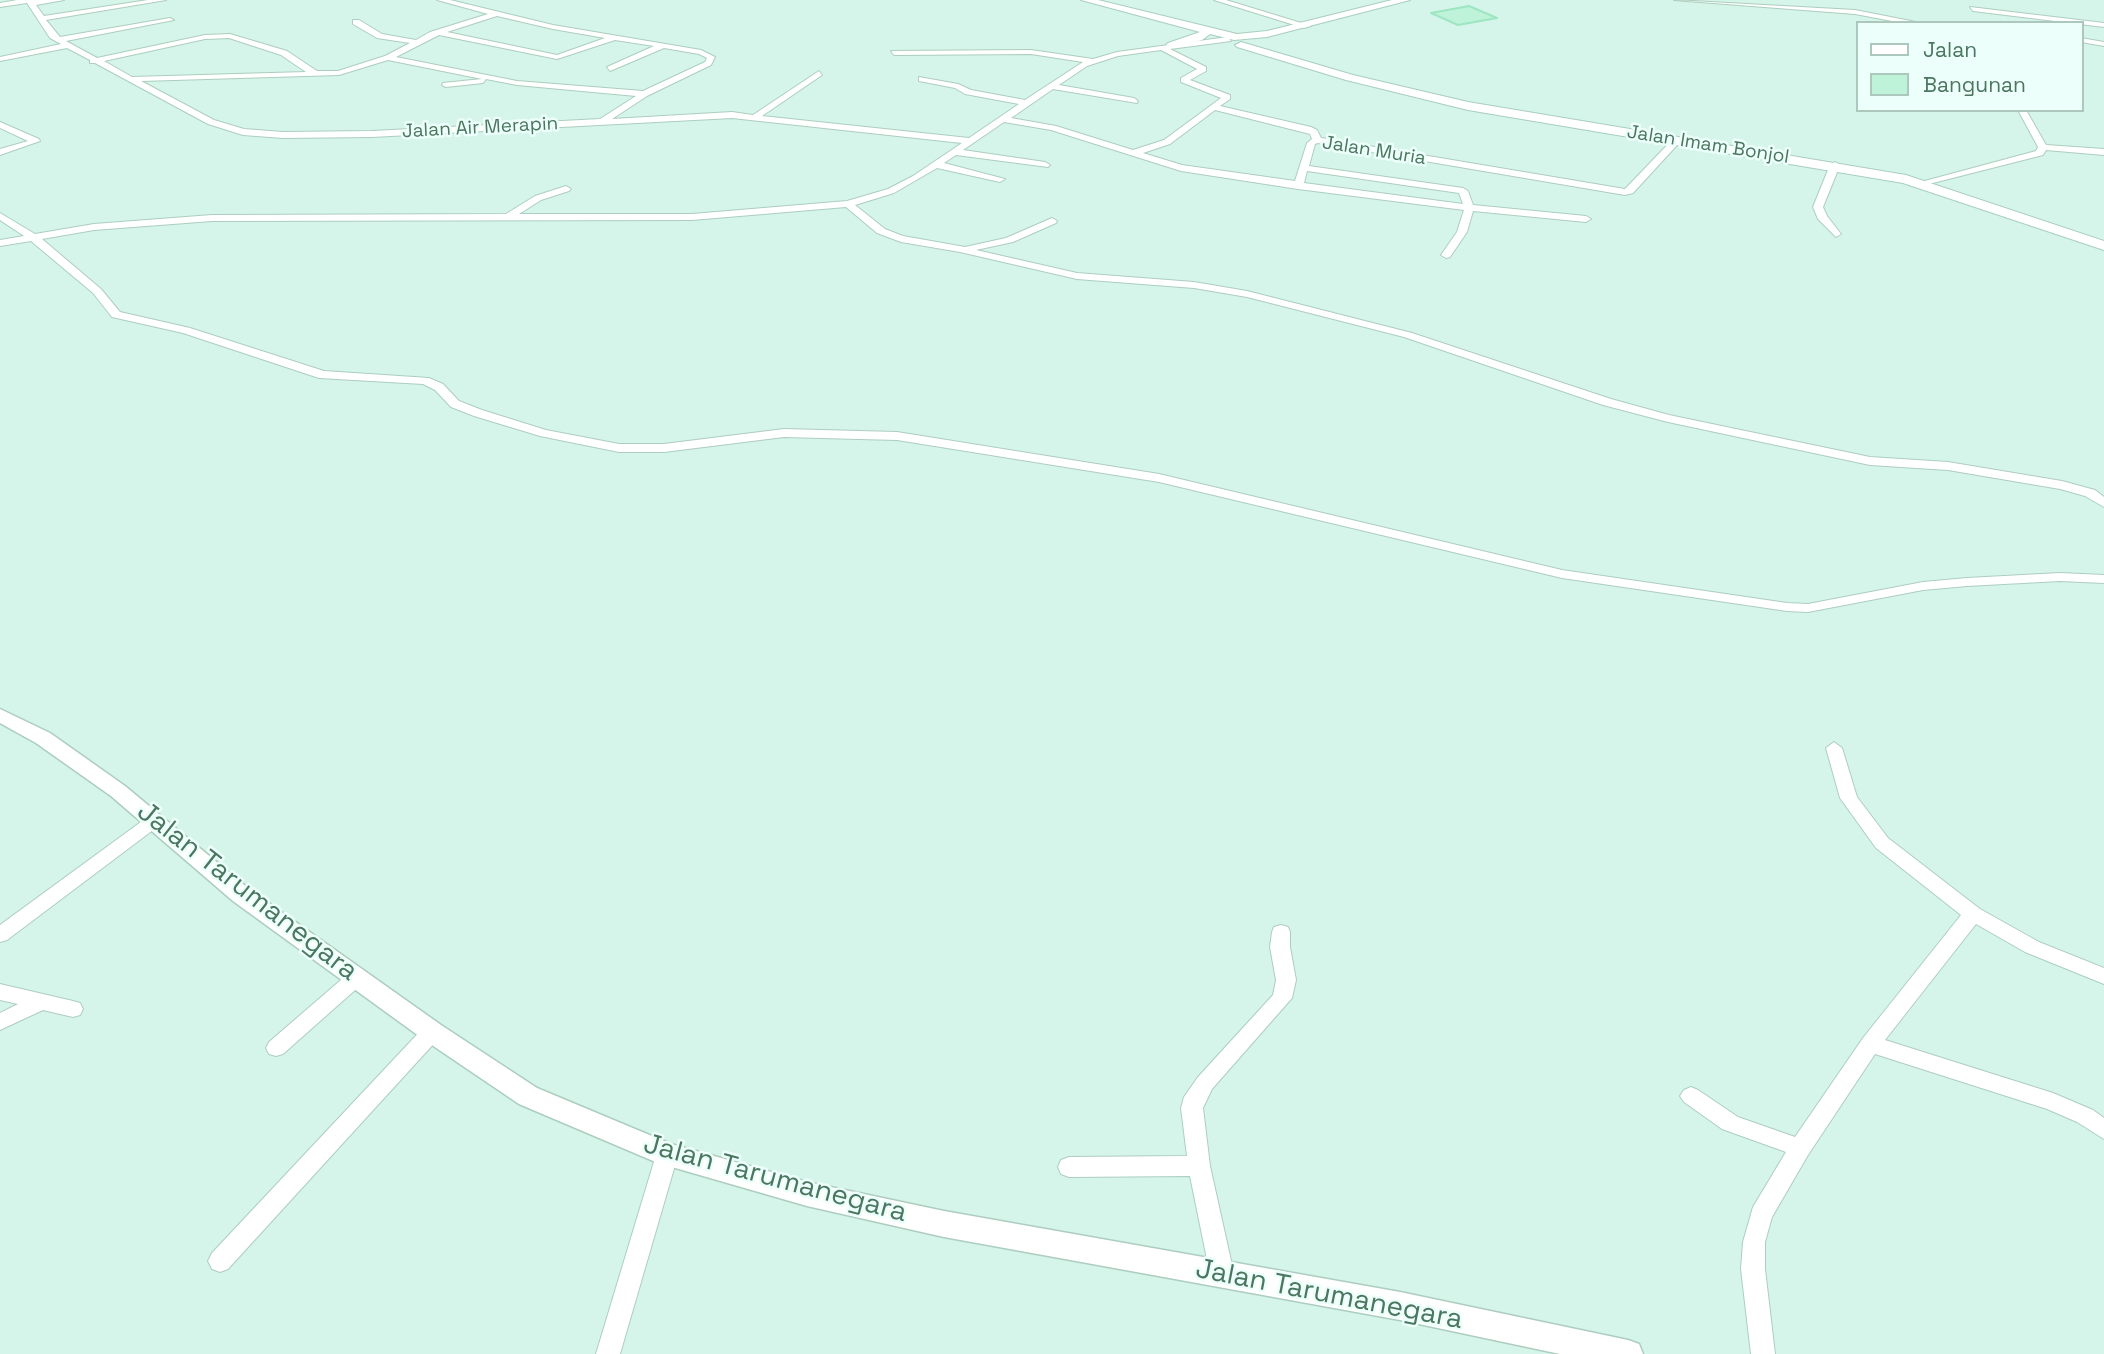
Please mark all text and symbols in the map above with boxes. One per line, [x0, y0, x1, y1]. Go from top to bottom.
legend [1856, 21, 2083, 112]
text: Jalan [1923, 36, 1977, 63]
text: Bangunan [1923, 71, 2026, 98]
street label: Jalan Air Merapin [401, 113, 559, 143]
street label: Jalan Imam Bonjol [1625, 121, 1791, 169]
street label: Jalan Muria [1321, 132, 1427, 170]
street label: Jalan Tarumanegara [130, 795, 364, 989]
street label: Jalan Tarumanegara [640, 1128, 910, 1230]
street label: Jalan Tarumanegara [1193, 1253, 1465, 1337]

